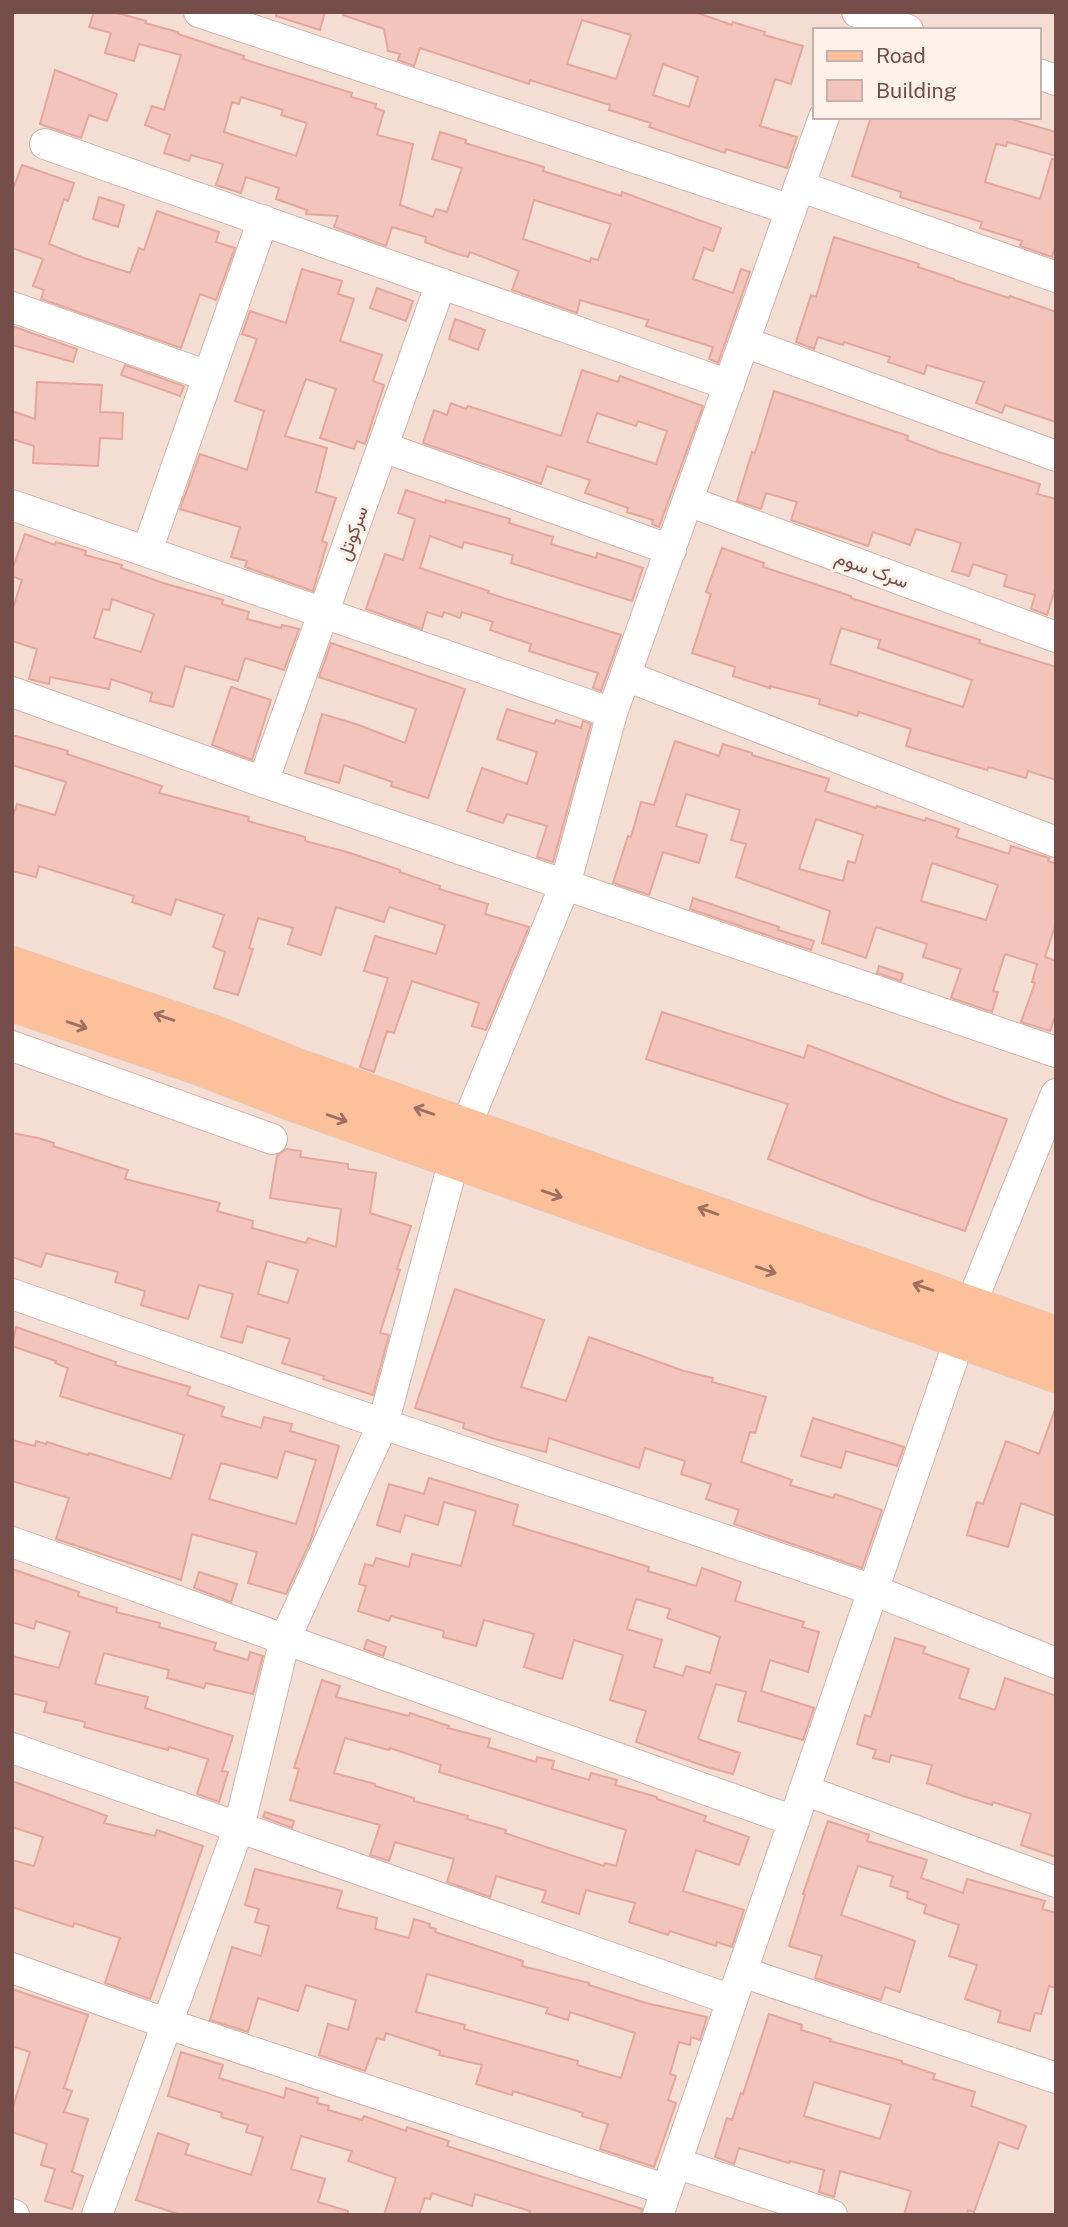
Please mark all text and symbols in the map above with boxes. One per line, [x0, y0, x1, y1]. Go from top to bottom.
legend [813, 28, 1040, 119]
text: Road [876, 43, 926, 68]
text: Building [876, 78, 957, 103]
street label: سرکوتل [332, 503, 373, 564]
street label: سرک سوم [832, 546, 912, 594]
one-way arrow [154, 1009, 176, 1022]
one-way arrow [65, 1020, 87, 1032]
one-way arrow [413, 1104, 435, 1117]
one-way arrow [326, 1113, 348, 1125]
one-way arrow [540, 1189, 562, 1201]
one-way arrow [697, 1204, 719, 1216]
one-way arrow [755, 1265, 777, 1277]
one-way arrow [912, 1280, 934, 1292]

